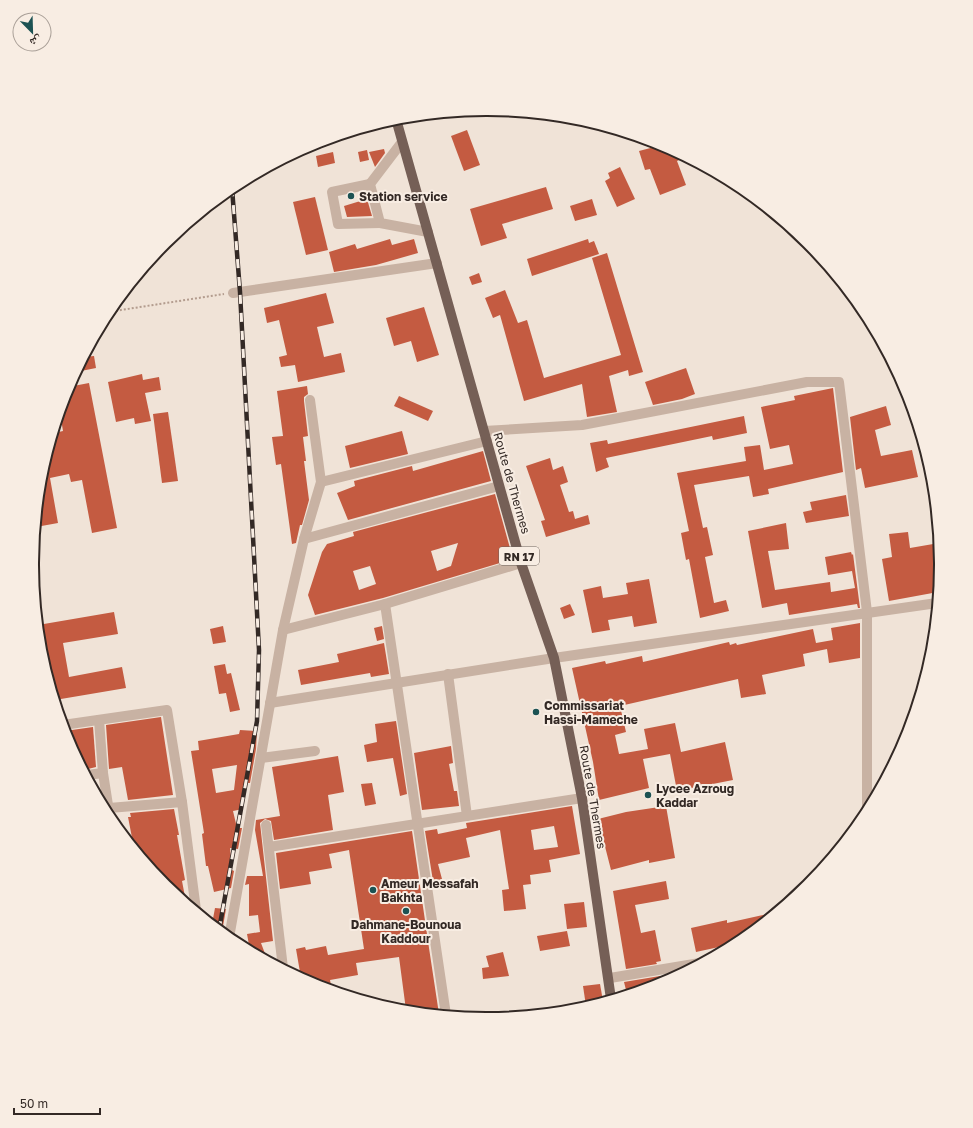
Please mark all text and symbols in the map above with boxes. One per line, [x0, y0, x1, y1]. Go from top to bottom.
north arrow [12, 12, 52, 52]
text: ش [27, 32, 44, 50]
place label: Station service [359, 189, 447, 204]
marker: Station service [346, 191, 356, 201]
street label: Route de Thermes [490, 430, 534, 536]
road number: RN 17 [499, 547, 539, 565]
place label: Commissariat Hassi-Mameche [544, 698, 638, 727]
marker: Commissariat Hassi-Mameche [531, 707, 541, 717]
street label: Route de Thermes [576, 744, 610, 850]
place label: Lycee Azroug Kaddar [656, 781, 734, 810]
marker: Lycee Azroug Kaddar [643, 790, 653, 800]
place label: Ameur Messafah Bakhta [381, 876, 478, 905]
marker: Ameur Messafah Bakhta [368, 885, 378, 895]
marker: Dahmane-Bounoua Kaddour [401, 906, 411, 916]
place label: Dahmane-Bounoua Kaddour [351, 917, 461, 946]
scale bar [14, 1090, 100, 1116]
text: 50 m [20, 1096, 48, 1111]

